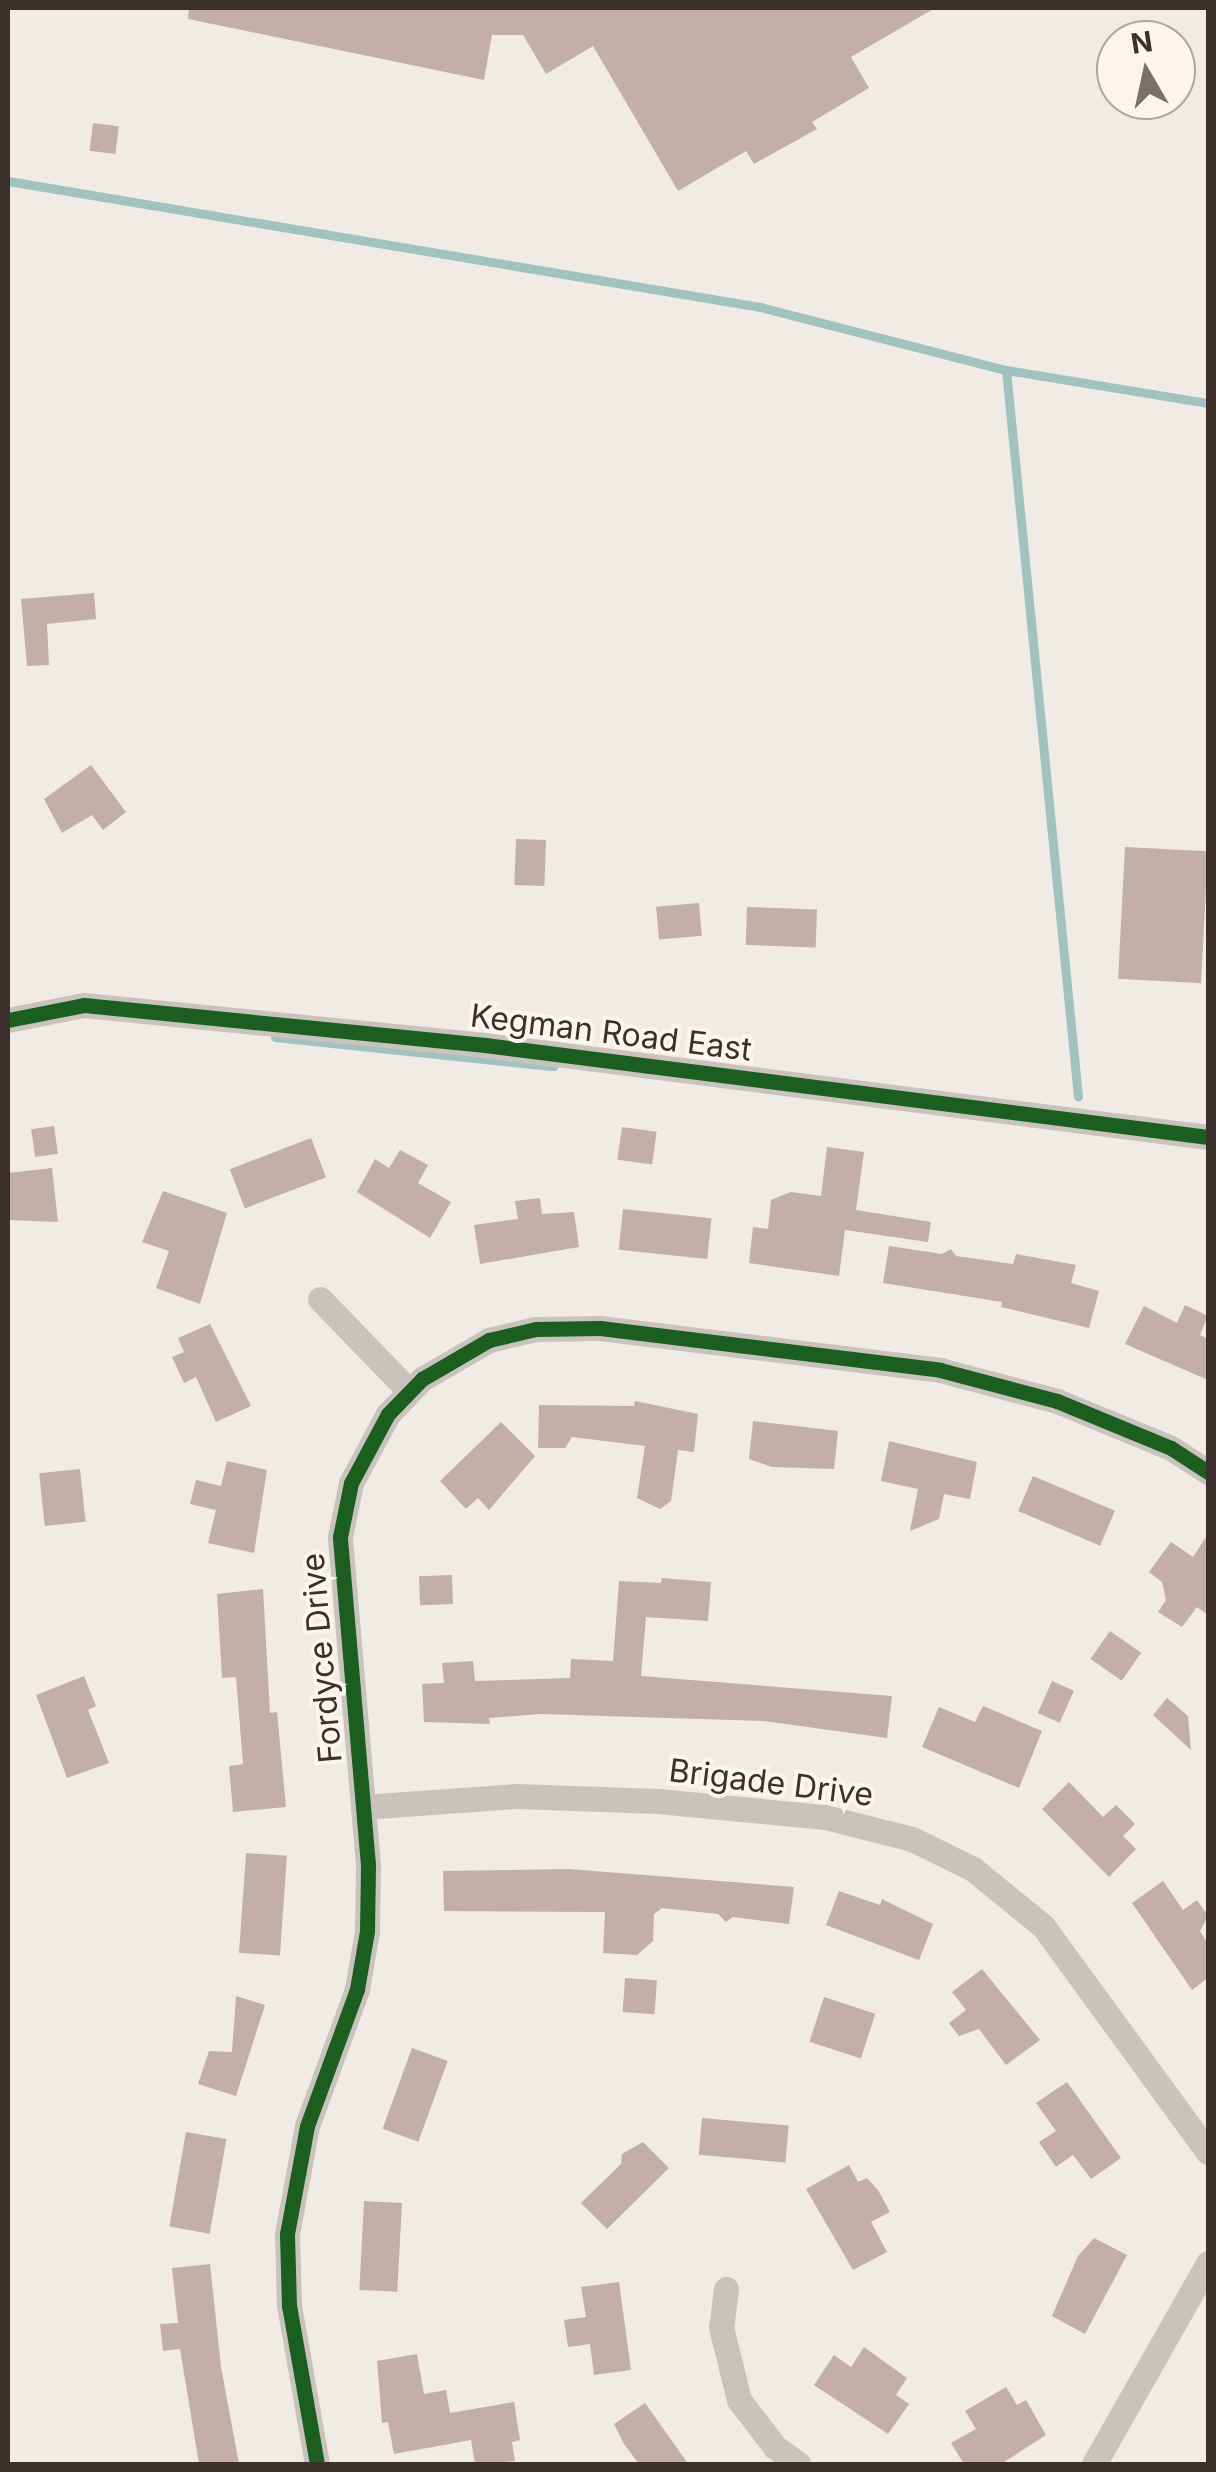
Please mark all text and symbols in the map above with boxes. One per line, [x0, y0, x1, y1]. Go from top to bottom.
north arrow [1096, 20, 1196, 120]
text: N [1128, 24, 1155, 61]
street label: Kegman Road East [468, 997, 754, 1069]
street label: Fordyce Drive [294, 1551, 350, 1765]
street label: Brigade Drive [667, 1751, 875, 1815]

